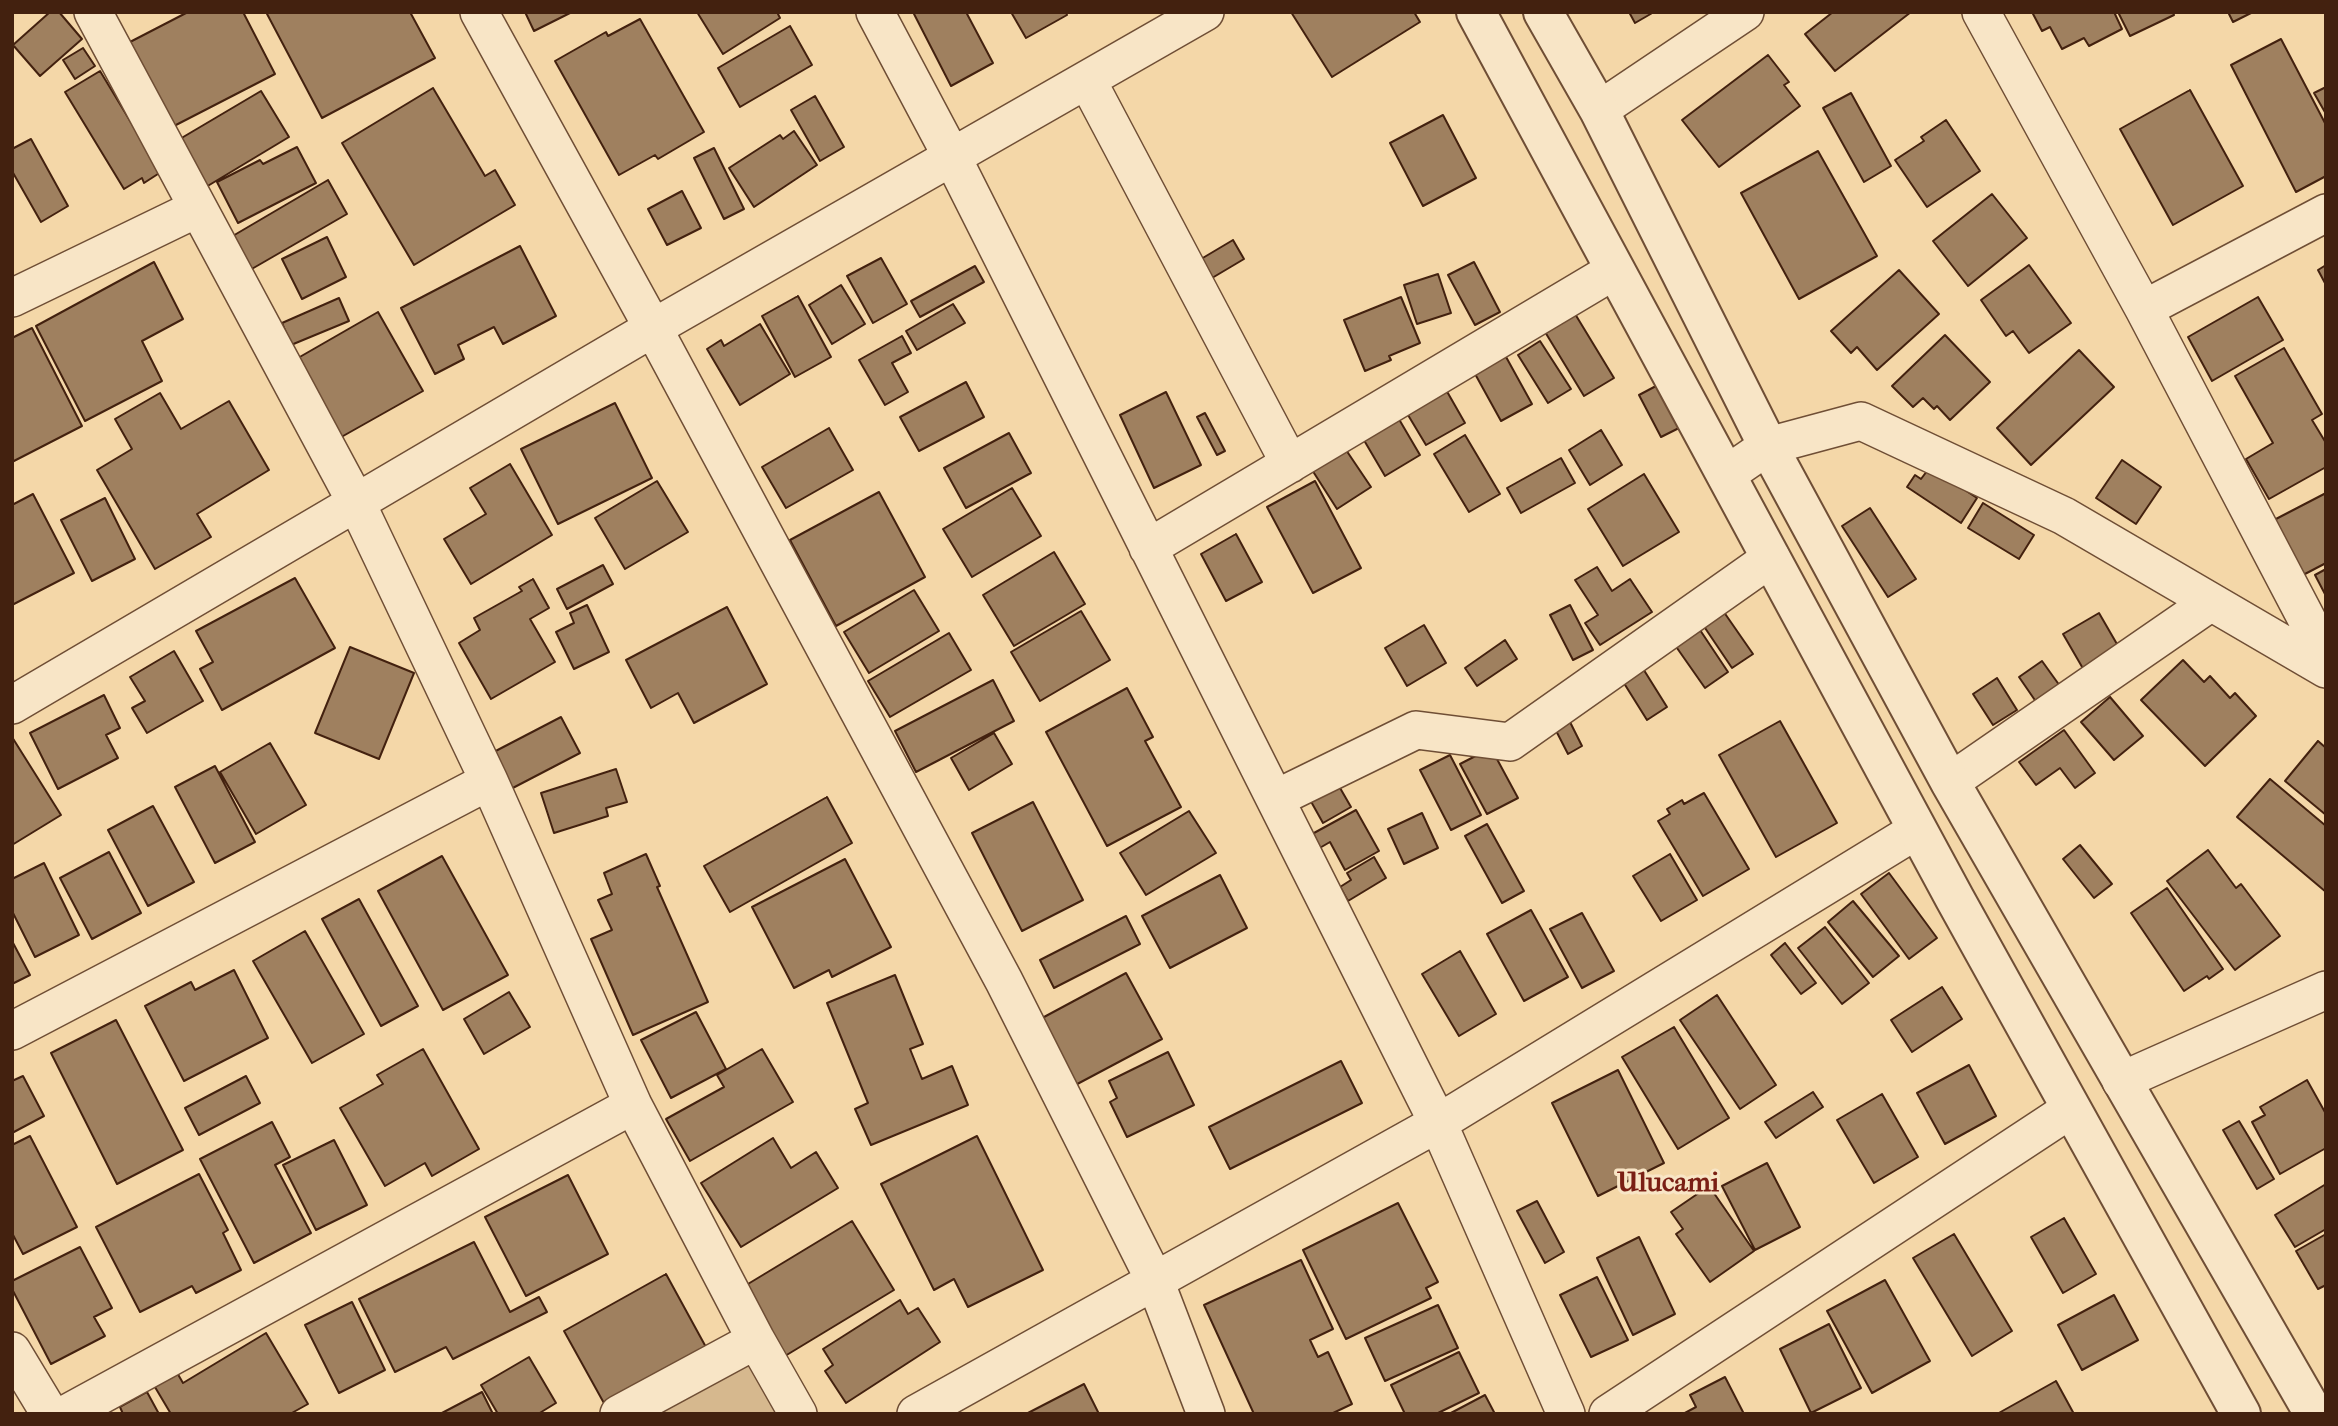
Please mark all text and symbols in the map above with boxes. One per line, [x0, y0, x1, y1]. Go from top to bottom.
district label: Ulucami [1617, 1167, 1719, 1201]

